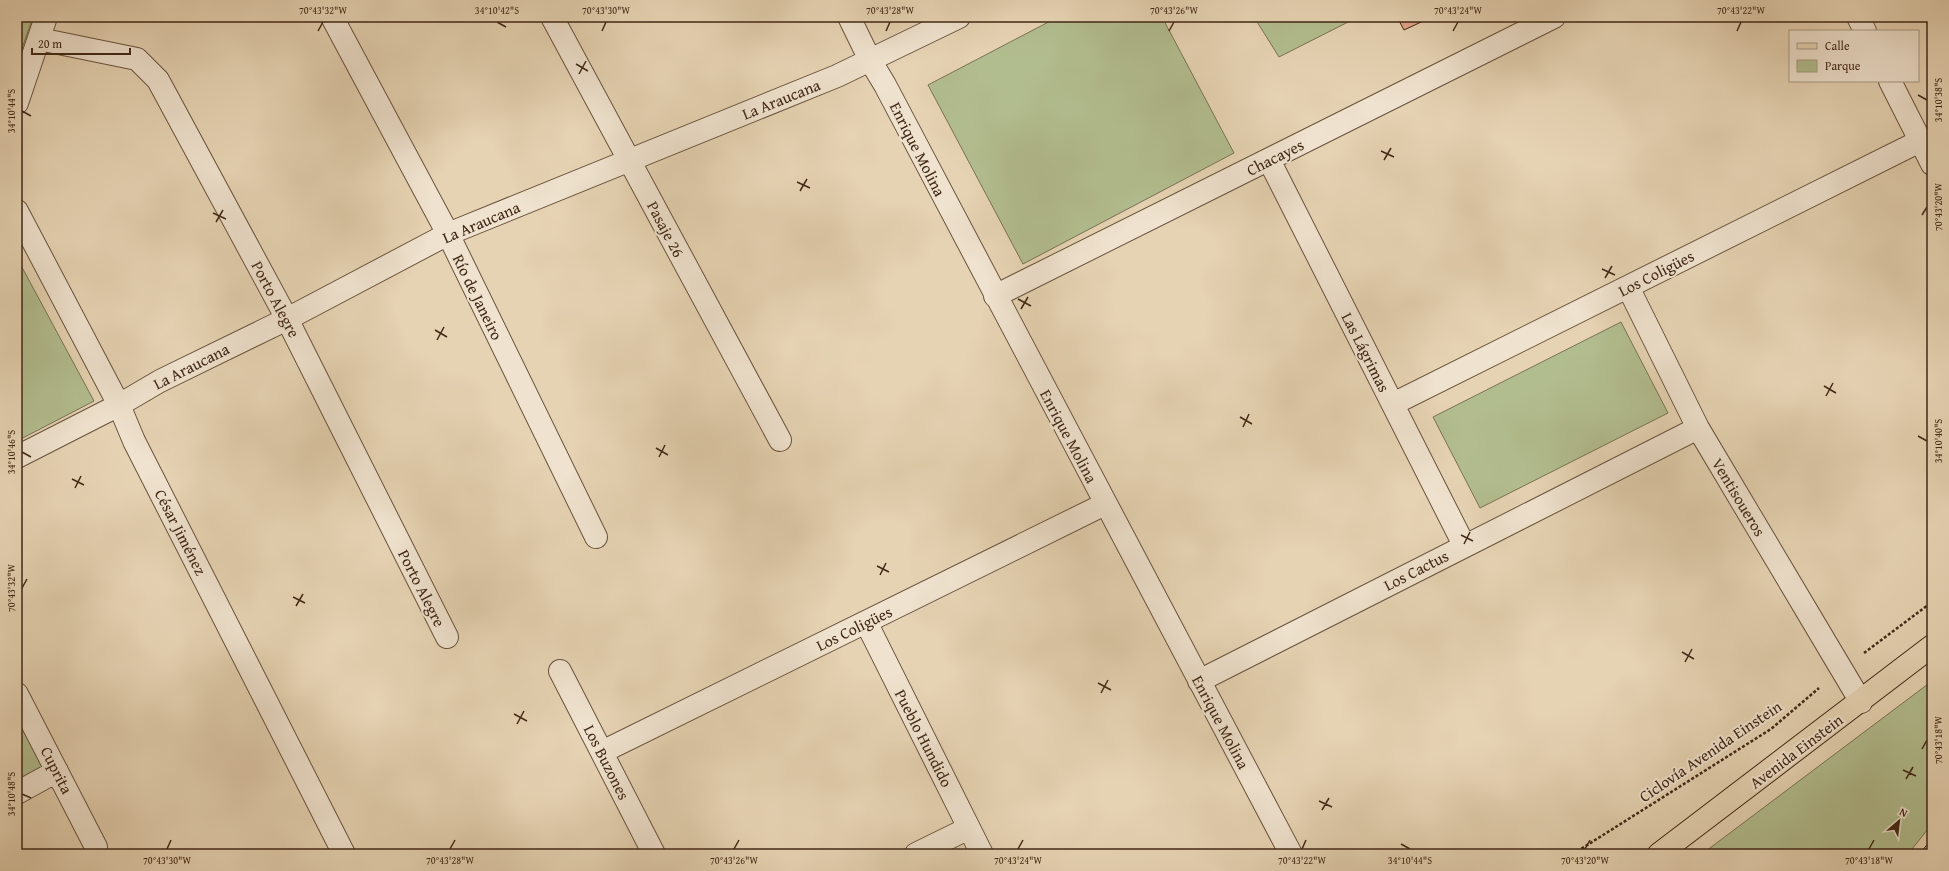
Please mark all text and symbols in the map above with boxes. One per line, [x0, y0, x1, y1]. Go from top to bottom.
text: 70°43'32"W [299, 3, 347, 18]
text: 34°10'42"S [475, 3, 519, 18]
text: 70°43'30"W [582, 3, 630, 18]
text: 70°43'28"W [866, 3, 914, 18]
text: 70°43'26"W [1150, 3, 1198, 18]
text: 70°43'24"W [1434, 3, 1482, 18]
text: 70°43'22"W [1717, 3, 1765, 18]
scale bar [32, 30, 130, 56]
legend [1789, 30, 1919, 82]
text: 20 m [38, 35, 62, 52]
text: Calle [1825, 37, 1850, 54]
text: Parque [1825, 57, 1861, 74]
street label: La Araucana [738, 72, 824, 126]
text: 34°10'38"S [1931, 78, 1946, 122]
text: 34°10'44"S [4, 89, 19, 133]
street label: Enrique Molina [884, 98, 952, 201]
street label: Chacayes [1242, 132, 1308, 182]
text: 70°43'20"W [1931, 183, 1946, 231]
street label: La Araucana [438, 195, 524, 249]
street label: Pasaje 26 [641, 197, 691, 262]
street label: Los Coligües [1614, 244, 1698, 302]
street label: Río de Janeiro [447, 250, 509, 344]
street label: Porto Alegre [246, 256, 306, 342]
street label: Las Lágrimas [1336, 308, 1396, 396]
street label: La Araucana [149, 336, 234, 395]
street label: Enrique Molina [1034, 385, 1104, 488]
text: 34°10'40"S [1931, 419, 1946, 463]
text: 34°10'46"S [4, 430, 19, 474]
street label: Ventisoueros [1706, 453, 1772, 541]
street label: César Jiménez [149, 485, 213, 579]
street label: Los Cactus [1379, 543, 1453, 597]
street label: Porto Alegre [392, 545, 452, 631]
text: 70°43'32"W [4, 564, 19, 612]
street label: Los Coligües [812, 599, 896, 657]
street label: Enrique Molina [1186, 671, 1256, 774]
street label: Pueblo Hundido [889, 685, 959, 791]
street label: Ciclovía Avenida Einstein [1634, 694, 1786, 808]
street label: Avenida Einstein [1744, 708, 1848, 794]
text: 70°43'18"W [1931, 716, 1946, 764]
street label: Los Buzones [578, 720, 636, 804]
street label: Cuprita [35, 742, 79, 798]
text: 34°10'48"S [4, 772, 19, 816]
north arrow [1879, 801, 1919, 841]
text: N [1897, 803, 1911, 821]
text: 70°43'30"W [143, 853, 191, 868]
text: 70°43'28"W [426, 853, 474, 868]
text: 70°43'26"W [710, 853, 758, 868]
text: 70°43'24"W [994, 853, 1042, 868]
text: 70°43'22"W [1278, 853, 1326, 868]
text: 34°10'44"S [1388, 853, 1432, 868]
text: 70°43'20"W [1561, 853, 1609, 868]
text: 70°43'18"W [1845, 853, 1893, 868]

